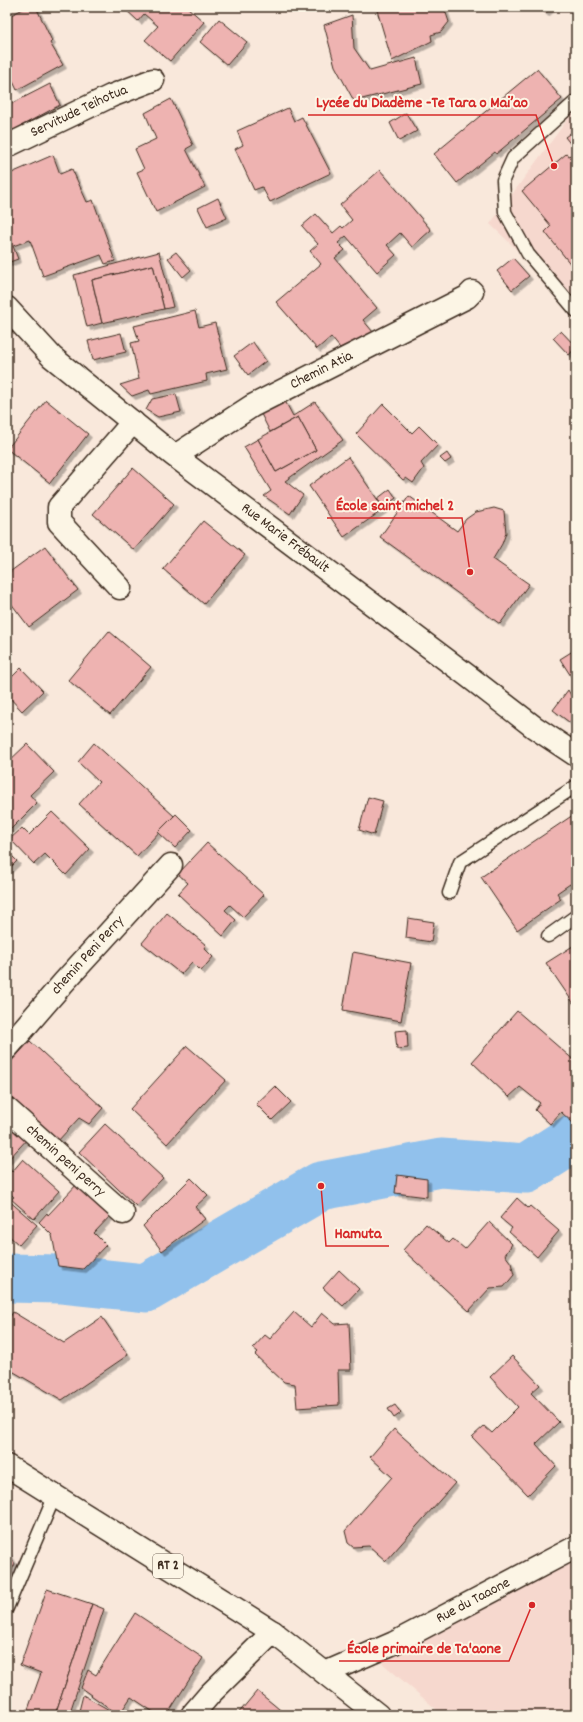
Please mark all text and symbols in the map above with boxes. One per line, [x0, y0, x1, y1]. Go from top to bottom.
street label: Servitude Teihotua [27, 79, 132, 144]
callout: Lycée du Diadème -Te Tara o Mai’ao [308, 87, 536, 115]
text: Lycée du Diadème -Te Tara o Mai’ao [316, 92, 528, 115]
street label: Chemin Atia [286, 345, 358, 396]
callout: École saint michel 2 [327, 490, 462, 518]
text: École saint michel 2 [336, 495, 454, 518]
street label: Rue Marie Frébault [236, 498, 334, 580]
street label: chemin Peni Perry [46, 911, 131, 1000]
street label: chemin peni perry [20, 1119, 110, 1203]
callout: Hamuta [326, 1218, 389, 1246]
text: Hamuta [335, 1223, 383, 1246]
road number: RT 2 [153, 1554, 183, 1578]
street label: Rue du Taaone [432, 1572, 515, 1630]
callout: École primaire de Ta'aone [339, 1633, 509, 1661]
text: École primaire de Ta'aone [347, 1638, 501, 1661]

